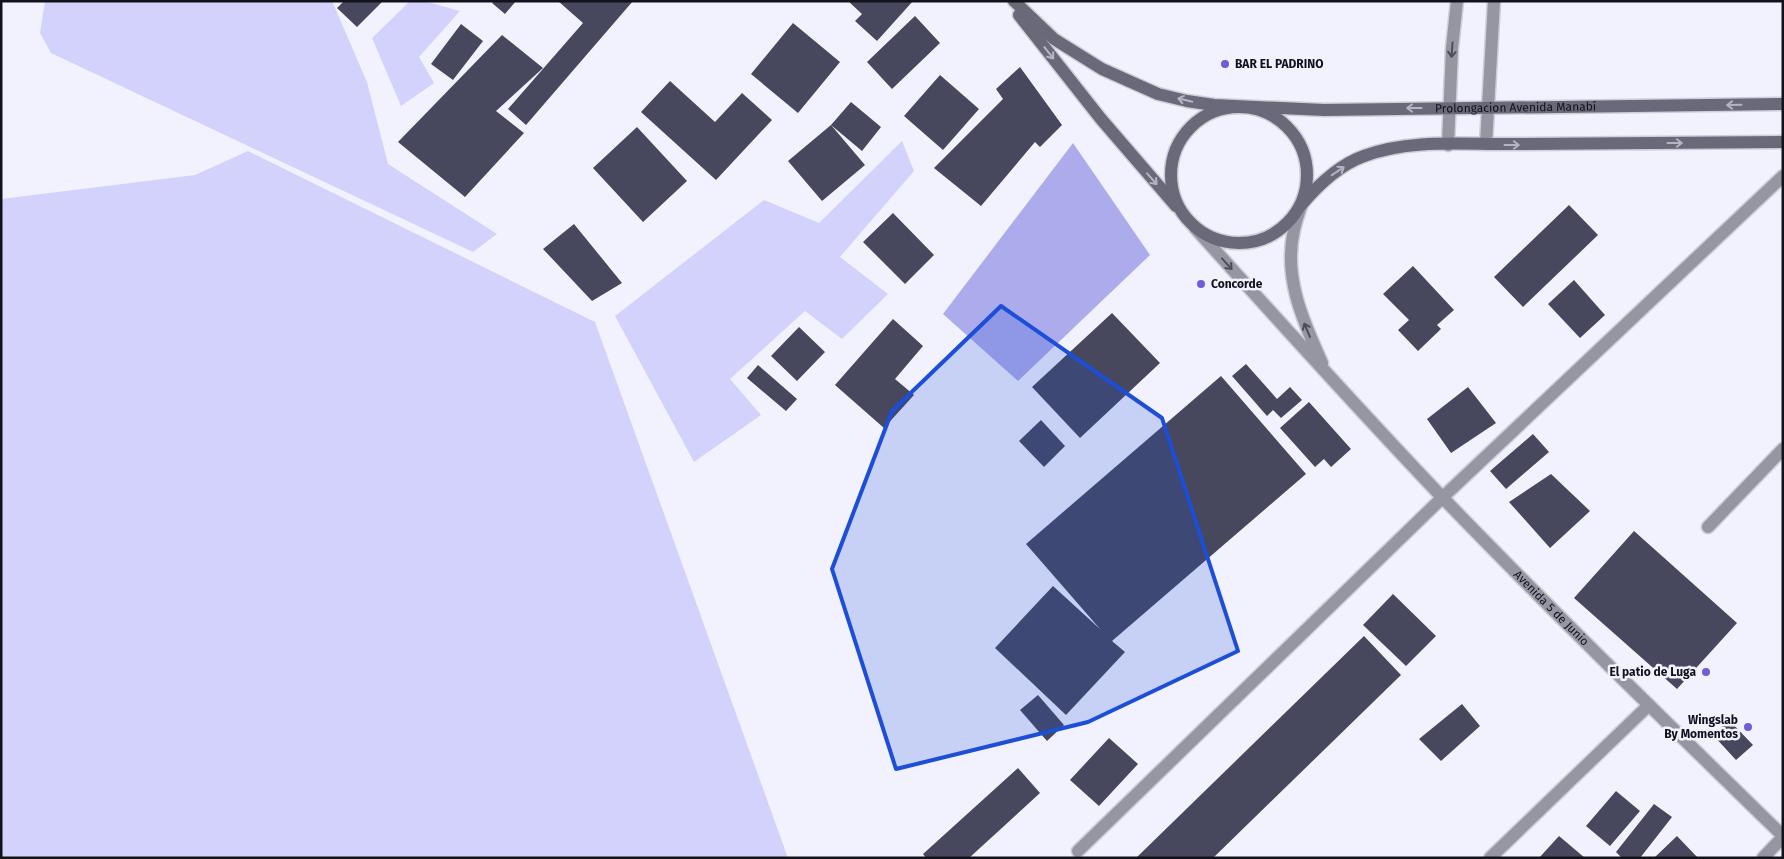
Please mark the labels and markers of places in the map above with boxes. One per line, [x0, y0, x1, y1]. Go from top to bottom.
place label: BAR EL PADRINO [1235, 57, 1324, 71]
marker: BAR EL PADRINO [1219, 58, 1231, 70]
place label: Concorde [1211, 277, 1263, 291]
marker: Concorde [1195, 278, 1207, 290]
place label: El patio de Luga [1609, 665, 1696, 679]
marker: El patio de Luga [1700, 666, 1712, 678]
place label: Wingslab By Momentos [1664, 713, 1738, 741]
marker: Wingslab By Momentos [1742, 721, 1754, 733]

